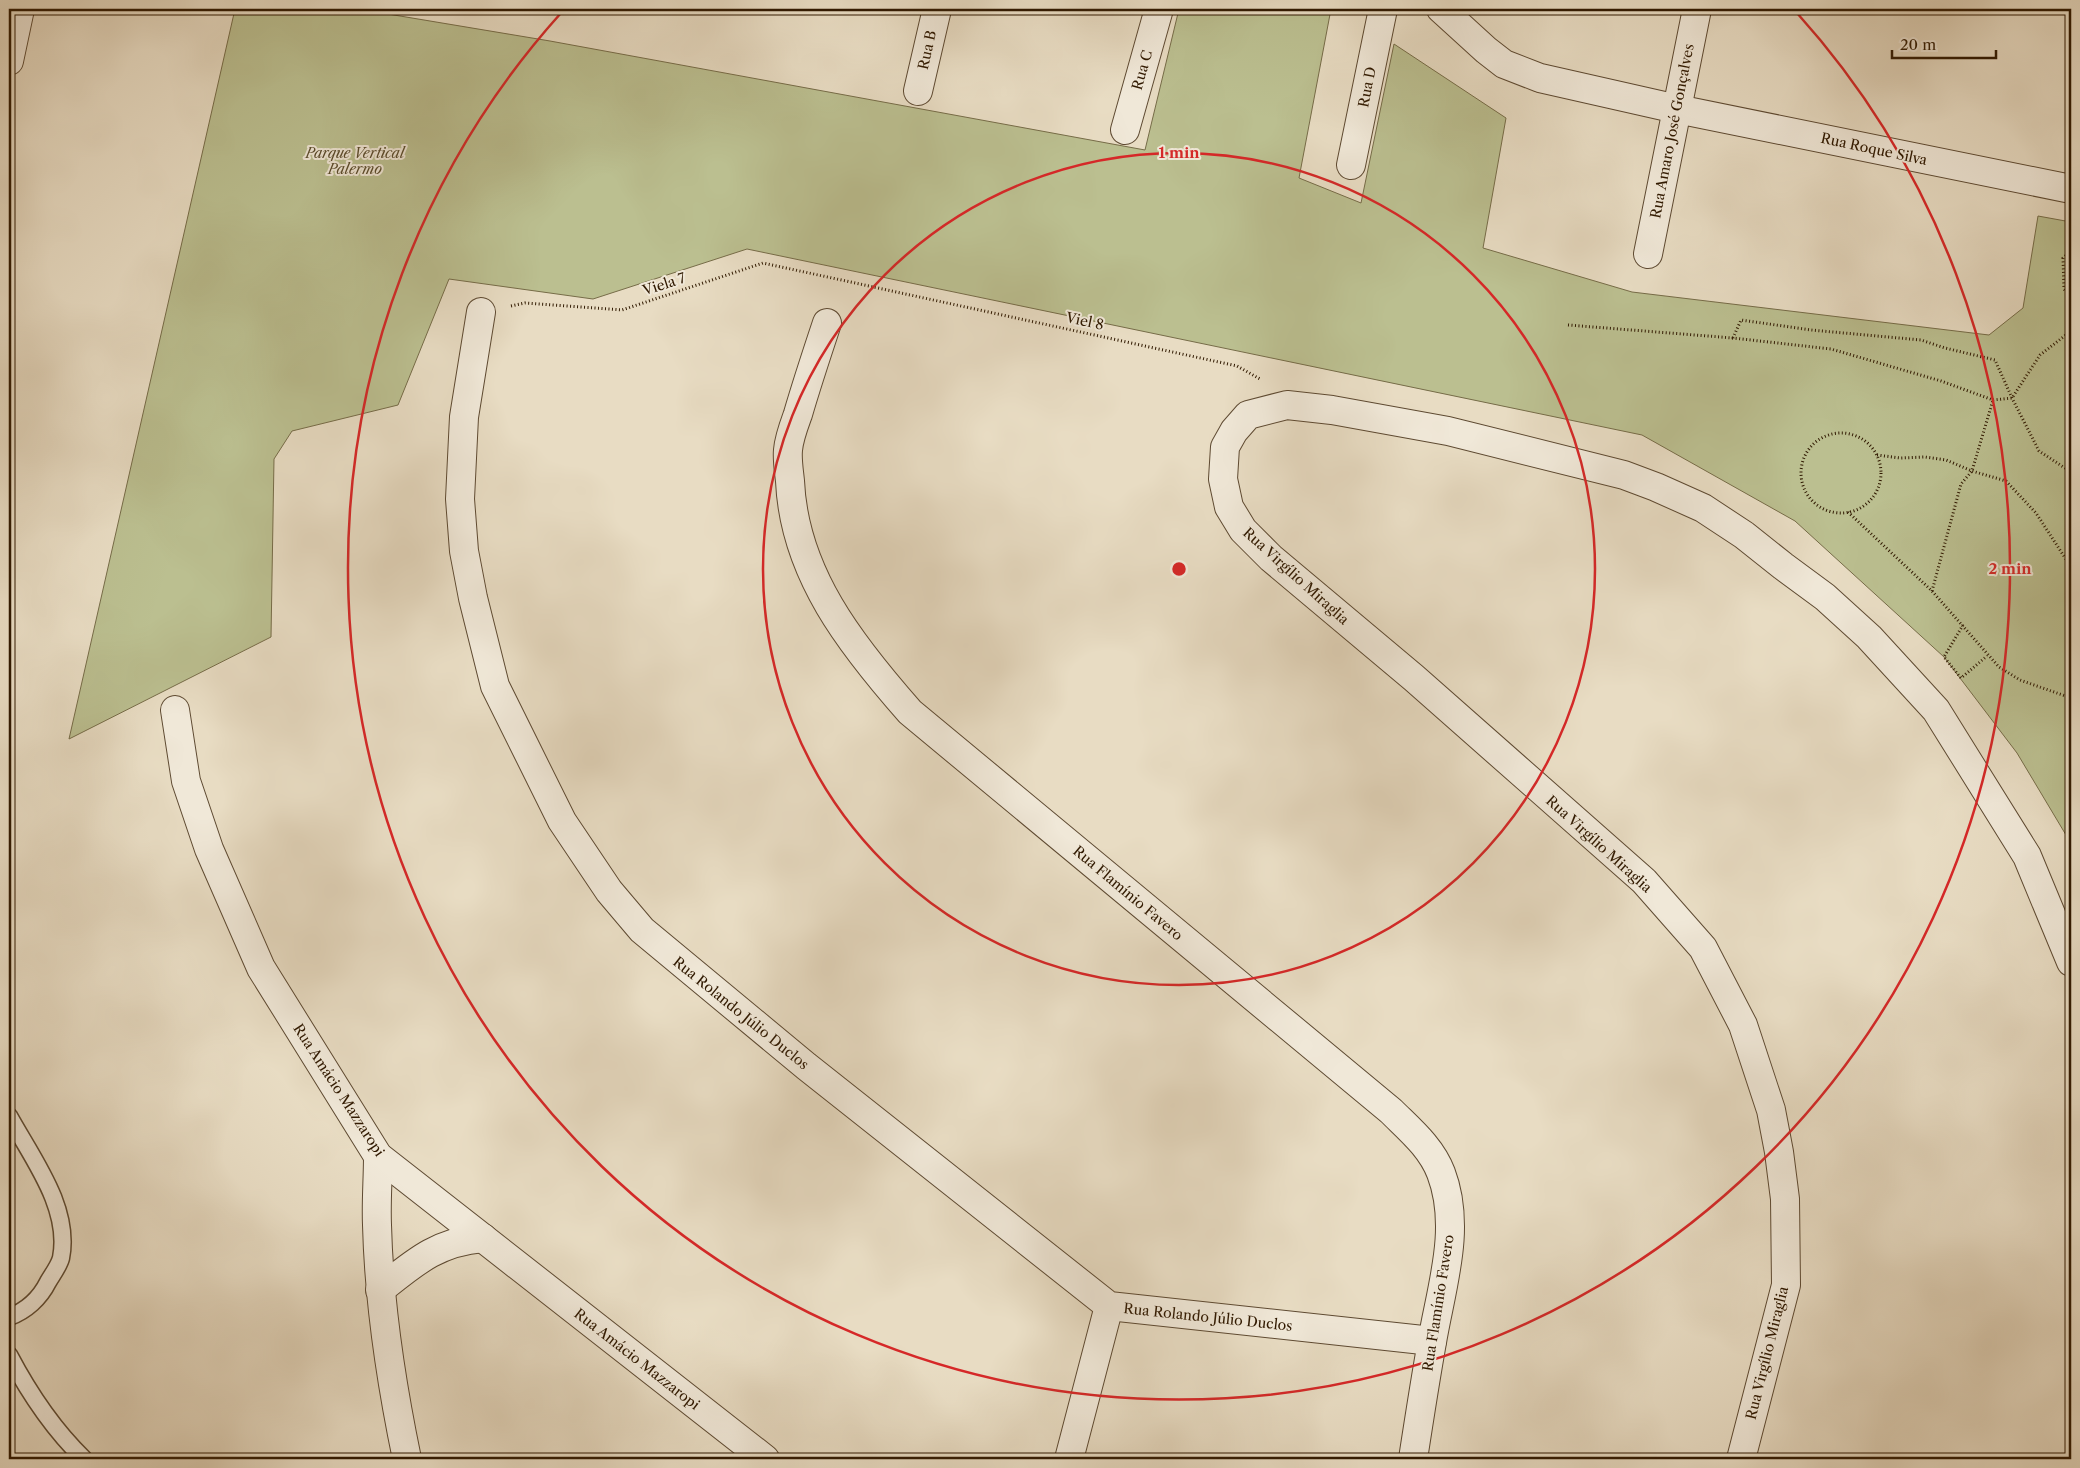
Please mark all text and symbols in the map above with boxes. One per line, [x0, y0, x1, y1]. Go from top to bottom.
street label: Rua B [914, 28, 940, 71]
scale bar [1892, 28, 1996, 60]
text: 20 m [1900, 35, 1936, 54]
street label: Rua Amaro José Gonçalves [1646, 42, 1698, 220]
street label: Rua C [1128, 48, 1156, 92]
street label: Rua D [1354, 65, 1380, 109]
street label: Rua Roque Silva [1819, 129, 1929, 169]
text: 1 min [1158, 143, 1200, 162]
park label: Parque Vertical Palermo [305, 144, 406, 178]
street label: Viela 7 [639, 269, 688, 300]
street label: Viel 8 [1063, 308, 1106, 334]
street label: Rua Virgílio Miraglia [1239, 524, 1353, 629]
text: 2 min [1988, 559, 2032, 578]
centre of rings [1170, 560, 1188, 578]
street label: Rua Virgílio Miraglia [1542, 792, 1656, 897]
street label: Rua Flamínio Favero [1069, 842, 1187, 944]
street label: Rua Rolando Júlio Duclos [669, 953, 813, 1073]
street label: Rua Amácio Mazzaropi [289, 1020, 389, 1160]
street label: Rua Flamínio Favero [1418, 1233, 1458, 1373]
street label: Rua Virgílio Miraglia [1742, 1284, 1792, 1421]
street label: Rua Rolando Júlio Duclos [1123, 1299, 1293, 1335]
street label: Rua Amácio Mazzaropi [571, 1304, 703, 1414]

